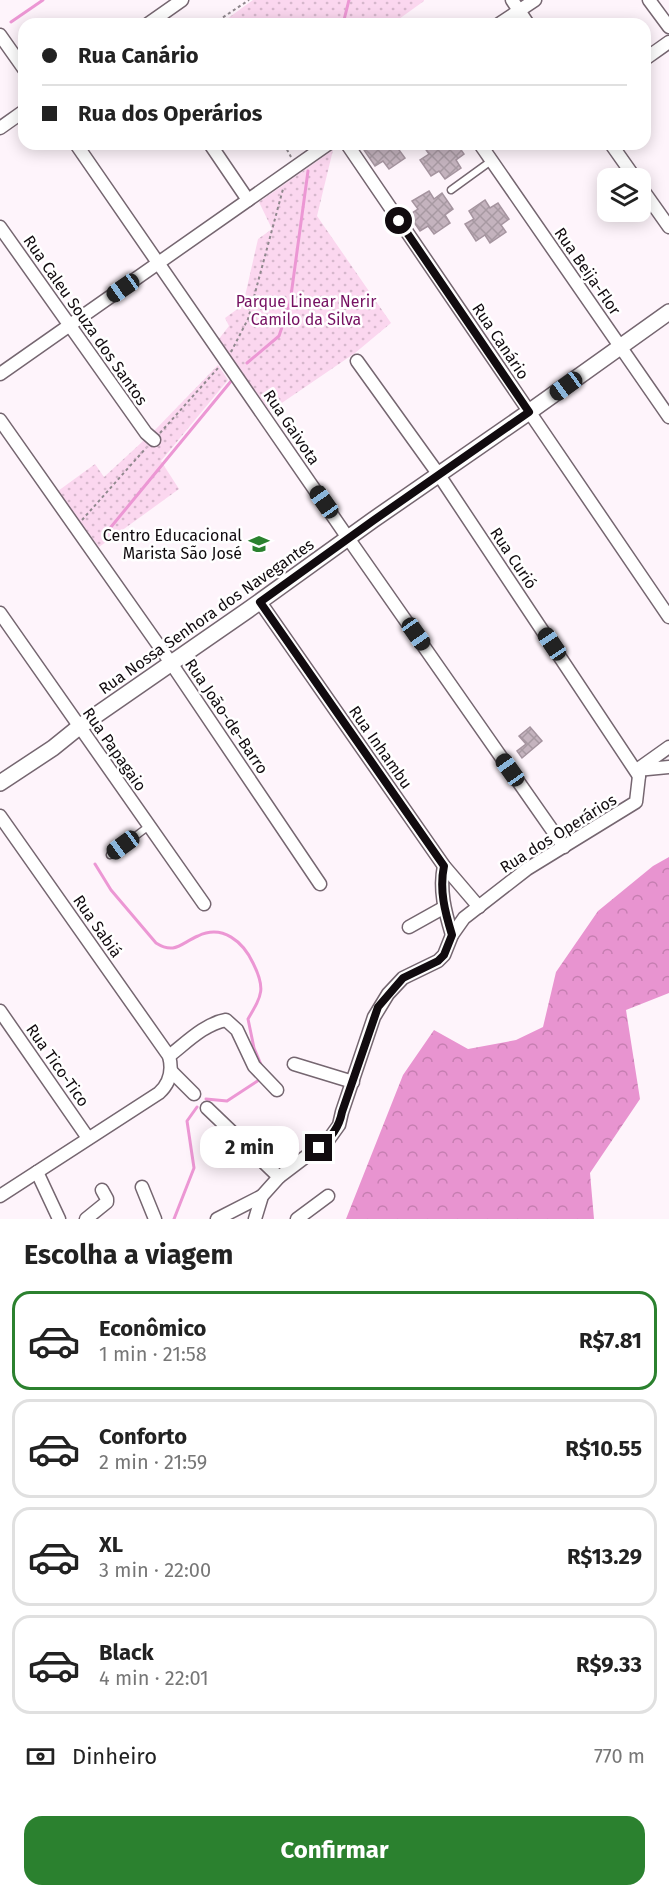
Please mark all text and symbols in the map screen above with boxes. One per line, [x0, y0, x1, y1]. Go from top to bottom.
text: Rua Canário [78, 42, 199, 69]
text: Rua dos Operários [78, 100, 262, 127]
map controls [597, 168, 651, 222]
button: layers [597, 168, 651, 222]
route start [385, 207, 412, 234]
street label: Rua Beija-Flor [550, 224, 625, 319]
street label: Rua Caleu Souza dos Santos [20, 232, 152, 409]
car [103, 270, 143, 306]
park label: Parque Linear Nerir Camilo da Silva [236, 292, 377, 329]
street label: Rua Canário [468, 300, 533, 383]
car [546, 368, 586, 404]
street label: Rua Gaivota [259, 386, 324, 469]
car [306, 482, 342, 522]
street label: Rua Curió [486, 524, 541, 593]
place label: Centro Educacional Marista São José [103, 526, 242, 563]
school or university icon: Centro Educacional Marista São José [247, 532, 271, 556]
street label: Rua Nossa Senhora dos Navegantes [95, 535, 318, 698]
car [398, 614, 434, 654]
car [534, 624, 570, 664]
street label: Rua João-de-Barro [181, 655, 272, 778]
street label: Rua Inhambu [345, 702, 416, 792]
street label: Rua Papagaio [79, 704, 150, 795]
car [492, 750, 528, 790]
street label: Rua dos Operários [497, 790, 620, 877]
car [103, 827, 143, 863]
street label: Rua Sabiá [69, 891, 126, 961]
street label: Rua Tico-Tico [22, 1020, 93, 1110]
callout: 2 min [199, 1127, 298, 1169]
route end [305, 1134, 332, 1161]
text: 2 min [225, 1135, 274, 1159]
text: Escolha a viagem [24, 1239, 233, 1271]
icon: car [27, 1314, 81, 1368]
text: Econômico [99, 1315, 206, 1342]
text: R$7.81 [579, 1327, 642, 1354]
text: 1 min · 21:58 [99, 1342, 207, 1366]
icon: car [27, 1422, 81, 1476]
text: Conforto [99, 1423, 187, 1450]
text: R$10.55 [565, 1435, 642, 1462]
text: 2 min · 21:59 [99, 1450, 207, 1474]
icon: car [27, 1530, 81, 1584]
text: XL [99, 1531, 123, 1558]
text: R$13.29 [567, 1543, 642, 1570]
text: 3 min · 22:00 [99, 1558, 211, 1582]
icon: car [27, 1638, 81, 1692]
text: Black [99, 1639, 154, 1666]
text: R$9.33 [576, 1651, 642, 1678]
text: 4 min · 22:01 [99, 1666, 209, 1690]
icon: cash [24, 1740, 57, 1773]
text: Dinheiro [72, 1743, 157, 1770]
text: 770 m [594, 1744, 645, 1768]
button: Confirmar [24, 1816, 645, 1885]

